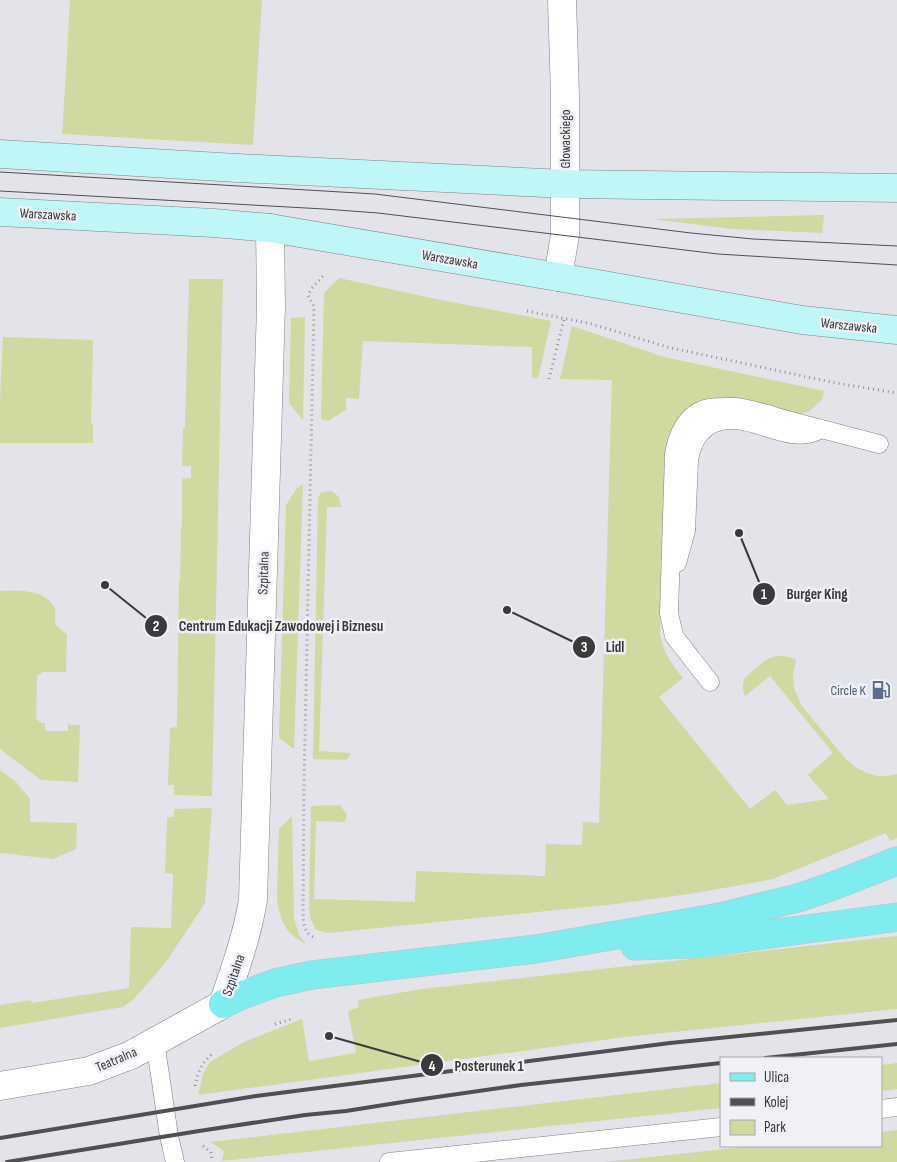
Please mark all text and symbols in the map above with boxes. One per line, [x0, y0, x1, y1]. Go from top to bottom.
street label: Głowackiego [557, 109, 574, 168]
street label: Warszawska [19, 205, 77, 224]
street label: Warszawska [420, 246, 479, 273]
street label: Warszawska [820, 314, 878, 337]
street label: Szpitalna [254, 551, 273, 595]
callout: Burger King [752, 579, 858, 609]
text: 1 [761, 585, 767, 604]
text: Burger King [786, 585, 848, 604]
callout: Centrum Edukacji Zawodowej i Biznesu [144, 611, 393, 641]
text: 2 [153, 617, 159, 636]
text: Centrum Edukacji Zawodowej i Biznesu [179, 617, 383, 636]
callout: Lidl [571, 632, 635, 662]
text: 3 [581, 638, 588, 657]
text: Lidl [606, 638, 624, 657]
fuel station icon: Circle K [870, 679, 892, 701]
place label: Circle K [830, 682, 867, 699]
street label: Szpitalna [218, 952, 249, 998]
street label: Teatralna [93, 1043, 139, 1076]
callout: Posterunek 1 [419, 1050, 534, 1080]
text: 4 [429, 1057, 436, 1076]
text: Posterunek 1 [454, 1057, 524, 1076]
legend [720, 1057, 882, 1147]
text: Ulica [764, 1068, 789, 1087]
text: Kolej [764, 1093, 789, 1112]
text: Park [764, 1118, 786, 1137]

